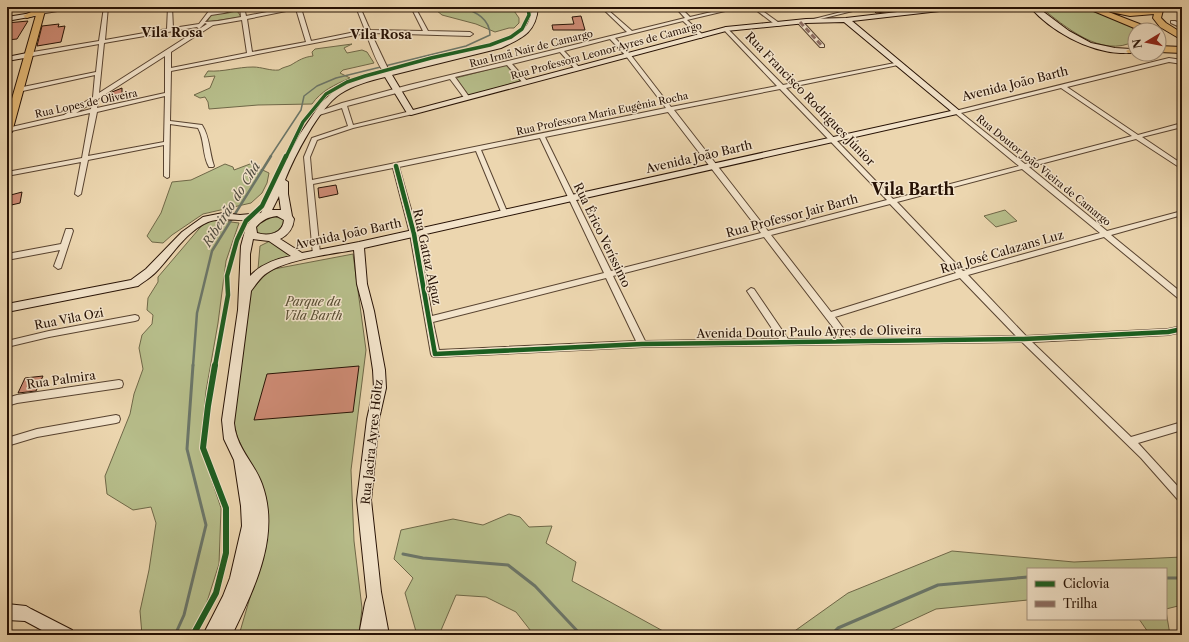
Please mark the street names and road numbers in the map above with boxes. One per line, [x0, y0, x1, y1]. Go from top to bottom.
street label: Rua Professora Leonor Ayres de Camargo [509, 19, 703, 82]
street label: Rua Irmã Nair de Camargo [468, 27, 594, 70]
street label: Rua Francisco Rodrigues Júnior [742, 29, 878, 169]
street label: Avenida João Barth [959, 63, 1070, 104]
street label: Rua Lopes de Oliveira [34, 86, 139, 121]
street label: Rua Professora Maria Eugênia Rocha [515, 89, 690, 138]
street label: Rua Doutor João Vieira de Camargo [974, 112, 1114, 229]
street label: Avenida João Barth [643, 137, 754, 176]
street label: Rua Érico Veríssimo [571, 180, 635, 290]
street label: Rua Professor Jair Barth [724, 191, 860, 240]
street label: Rua Gattaz Alguz [410, 208, 445, 306]
street label: Avenida João Barth [292, 215, 403, 252]
street label: Rua José Calazans Luz [939, 227, 1065, 276]
street label: Rua Vila Ozi [33, 304, 105, 333]
street label: Avenida Doutor Paulo Ayres de Oliveira [695, 322, 922, 341]
street label: Rua Palmira [26, 367, 97, 392]
street label: Rua Jacira Ayres Holtz [357, 379, 386, 505]

